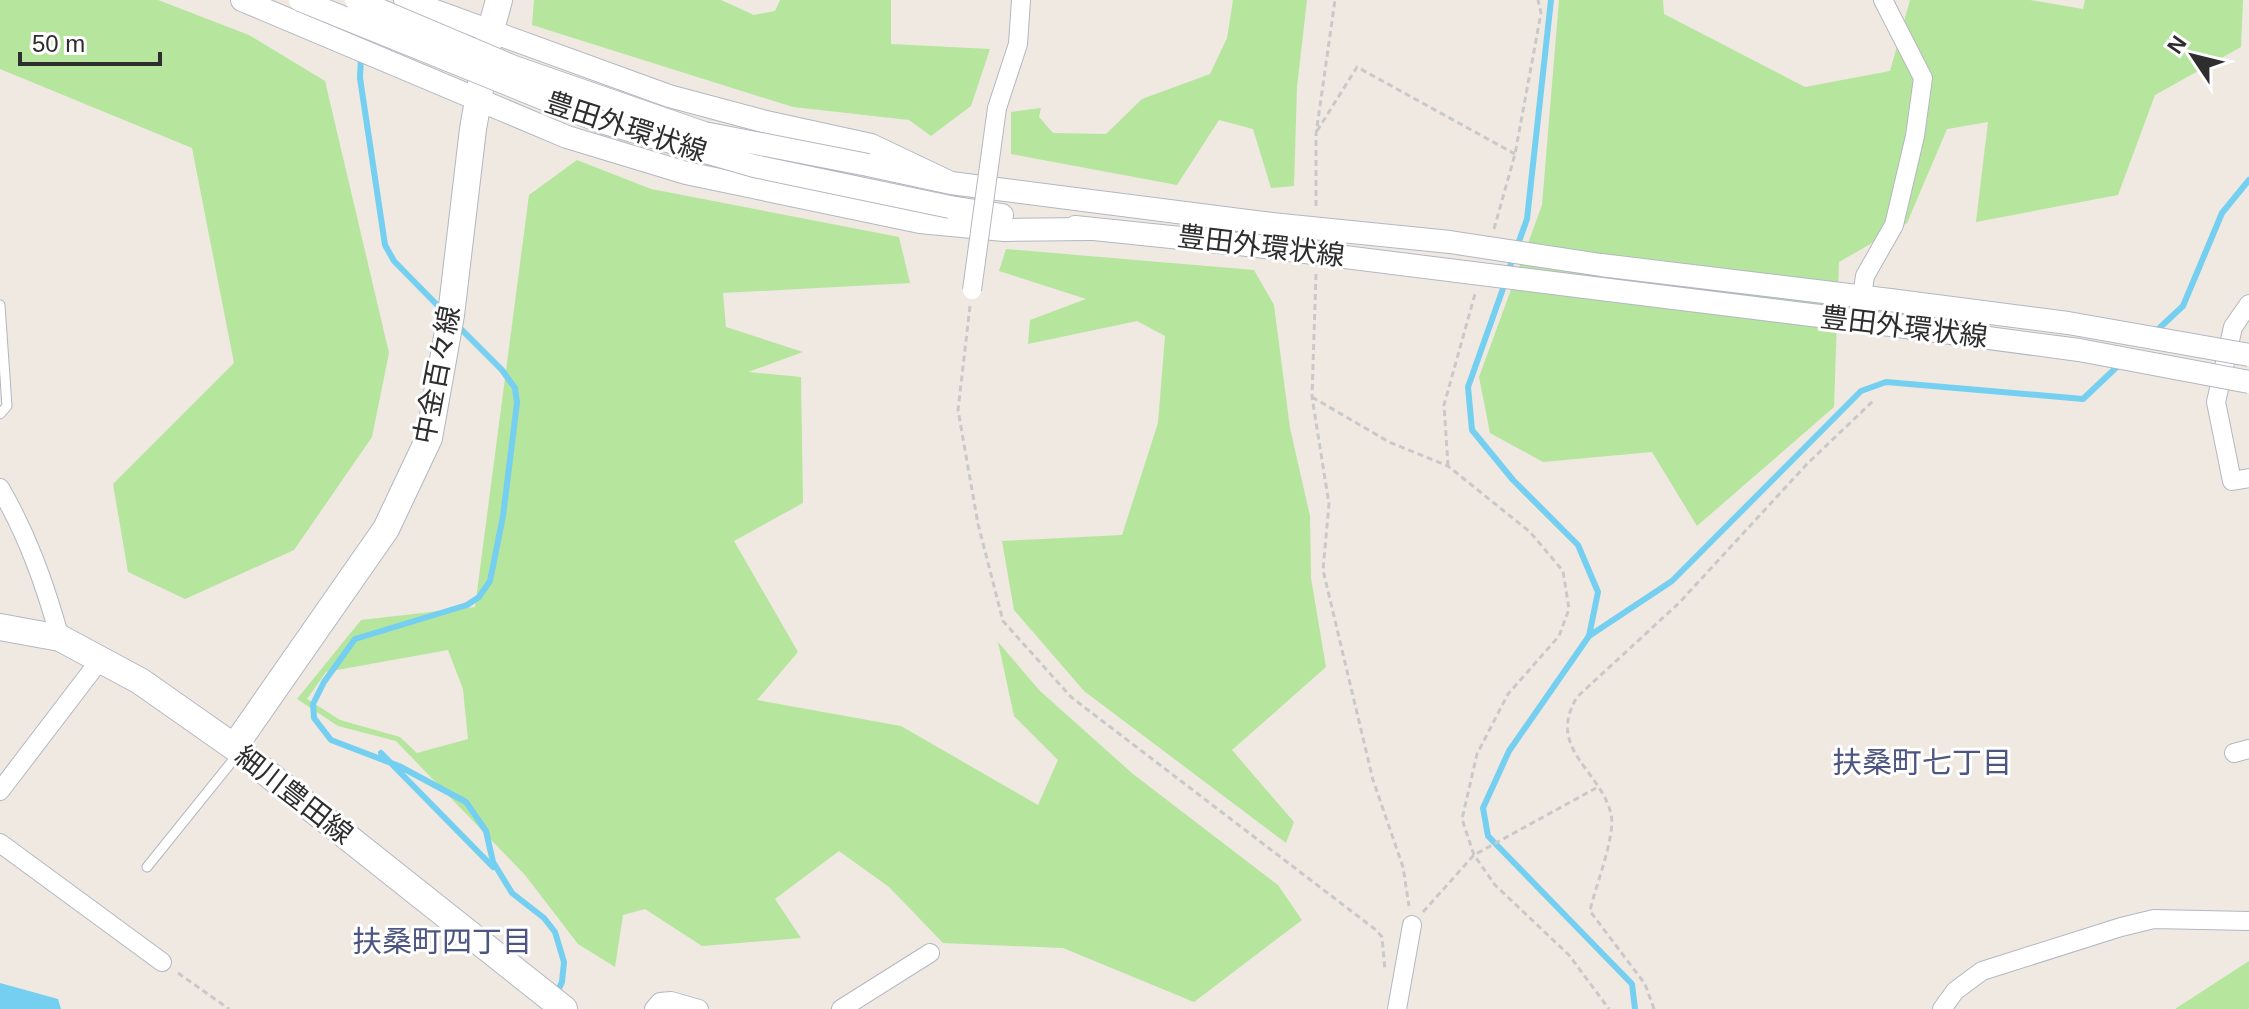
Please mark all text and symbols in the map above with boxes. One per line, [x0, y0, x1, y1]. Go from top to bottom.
scale bar [20, 16, 160, 66]
north arrow [2153, 16, 2233, 96]
text: 50 m [32, 30, 85, 57]
text: N [2162, 31, 2192, 58]
street label: 豊田外環状線 [541, 86, 711, 168]
street label: 豊田外環状線 [1176, 220, 1346, 272]
street label: 豊田外環状線 [1819, 301, 1989, 353]
street label: 中金百々線 [408, 303, 466, 447]
street label: 細川豊田線 [229, 740, 359, 850]
district label: 扶桑町七丁目 [1832, 746, 2012, 779]
district label: 扶桑町四丁目 [352, 925, 532, 958]

